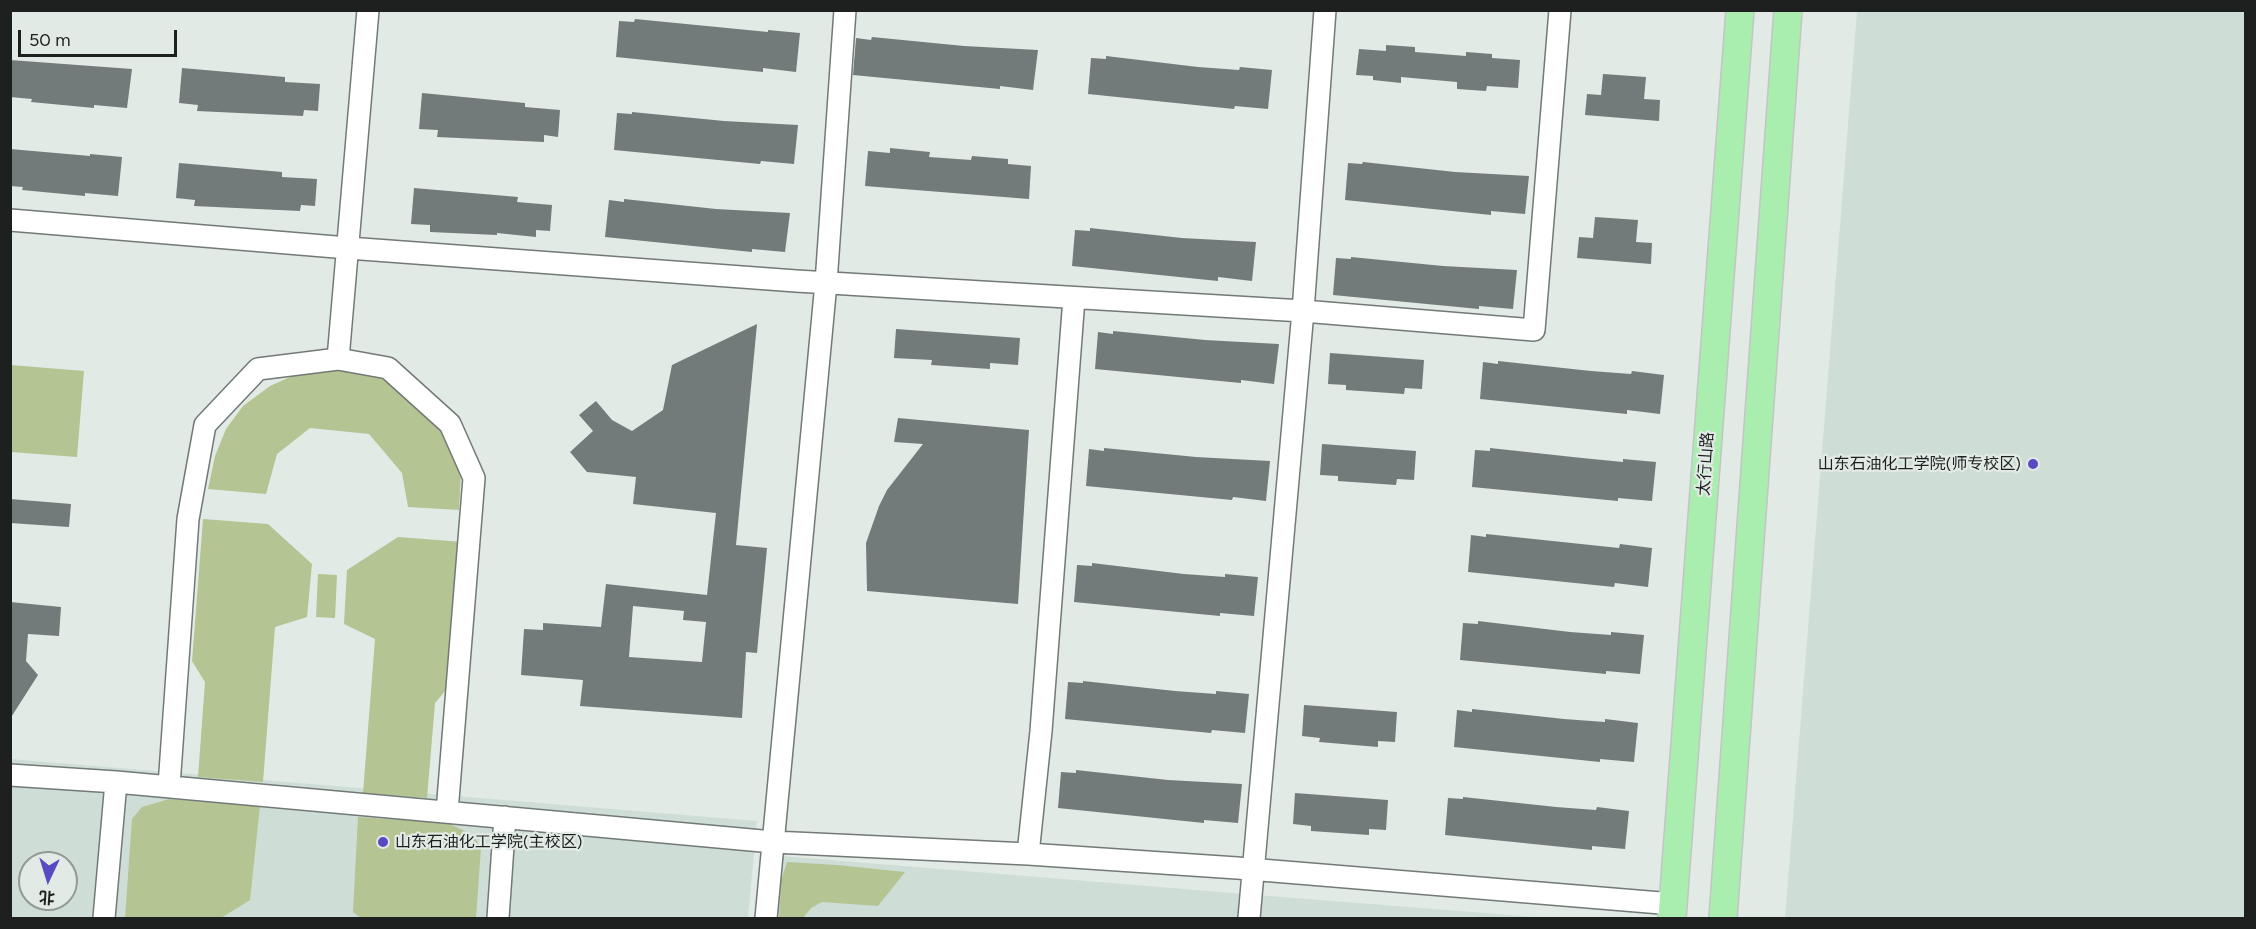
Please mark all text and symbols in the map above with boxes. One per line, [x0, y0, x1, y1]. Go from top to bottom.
scale bar [21, 18, 180, 56]
text: 50 m [29, 29, 71, 51]
street label: 太行山路 [1694, 431, 1718, 497]
place label: 山东石油化工学院(师专校区) [1818, 454, 2021, 474]
marker: 山东石油化工学院(师专校区) [2026, 457, 2040, 471]
place label: 山东石油化工学院(主校区) [395, 832, 582, 852]
marker: 山东石油化工学院(主校区) [376, 835, 390, 849]
north arrow [18, 851, 78, 911]
text: 北 [38, 887, 56, 907]

